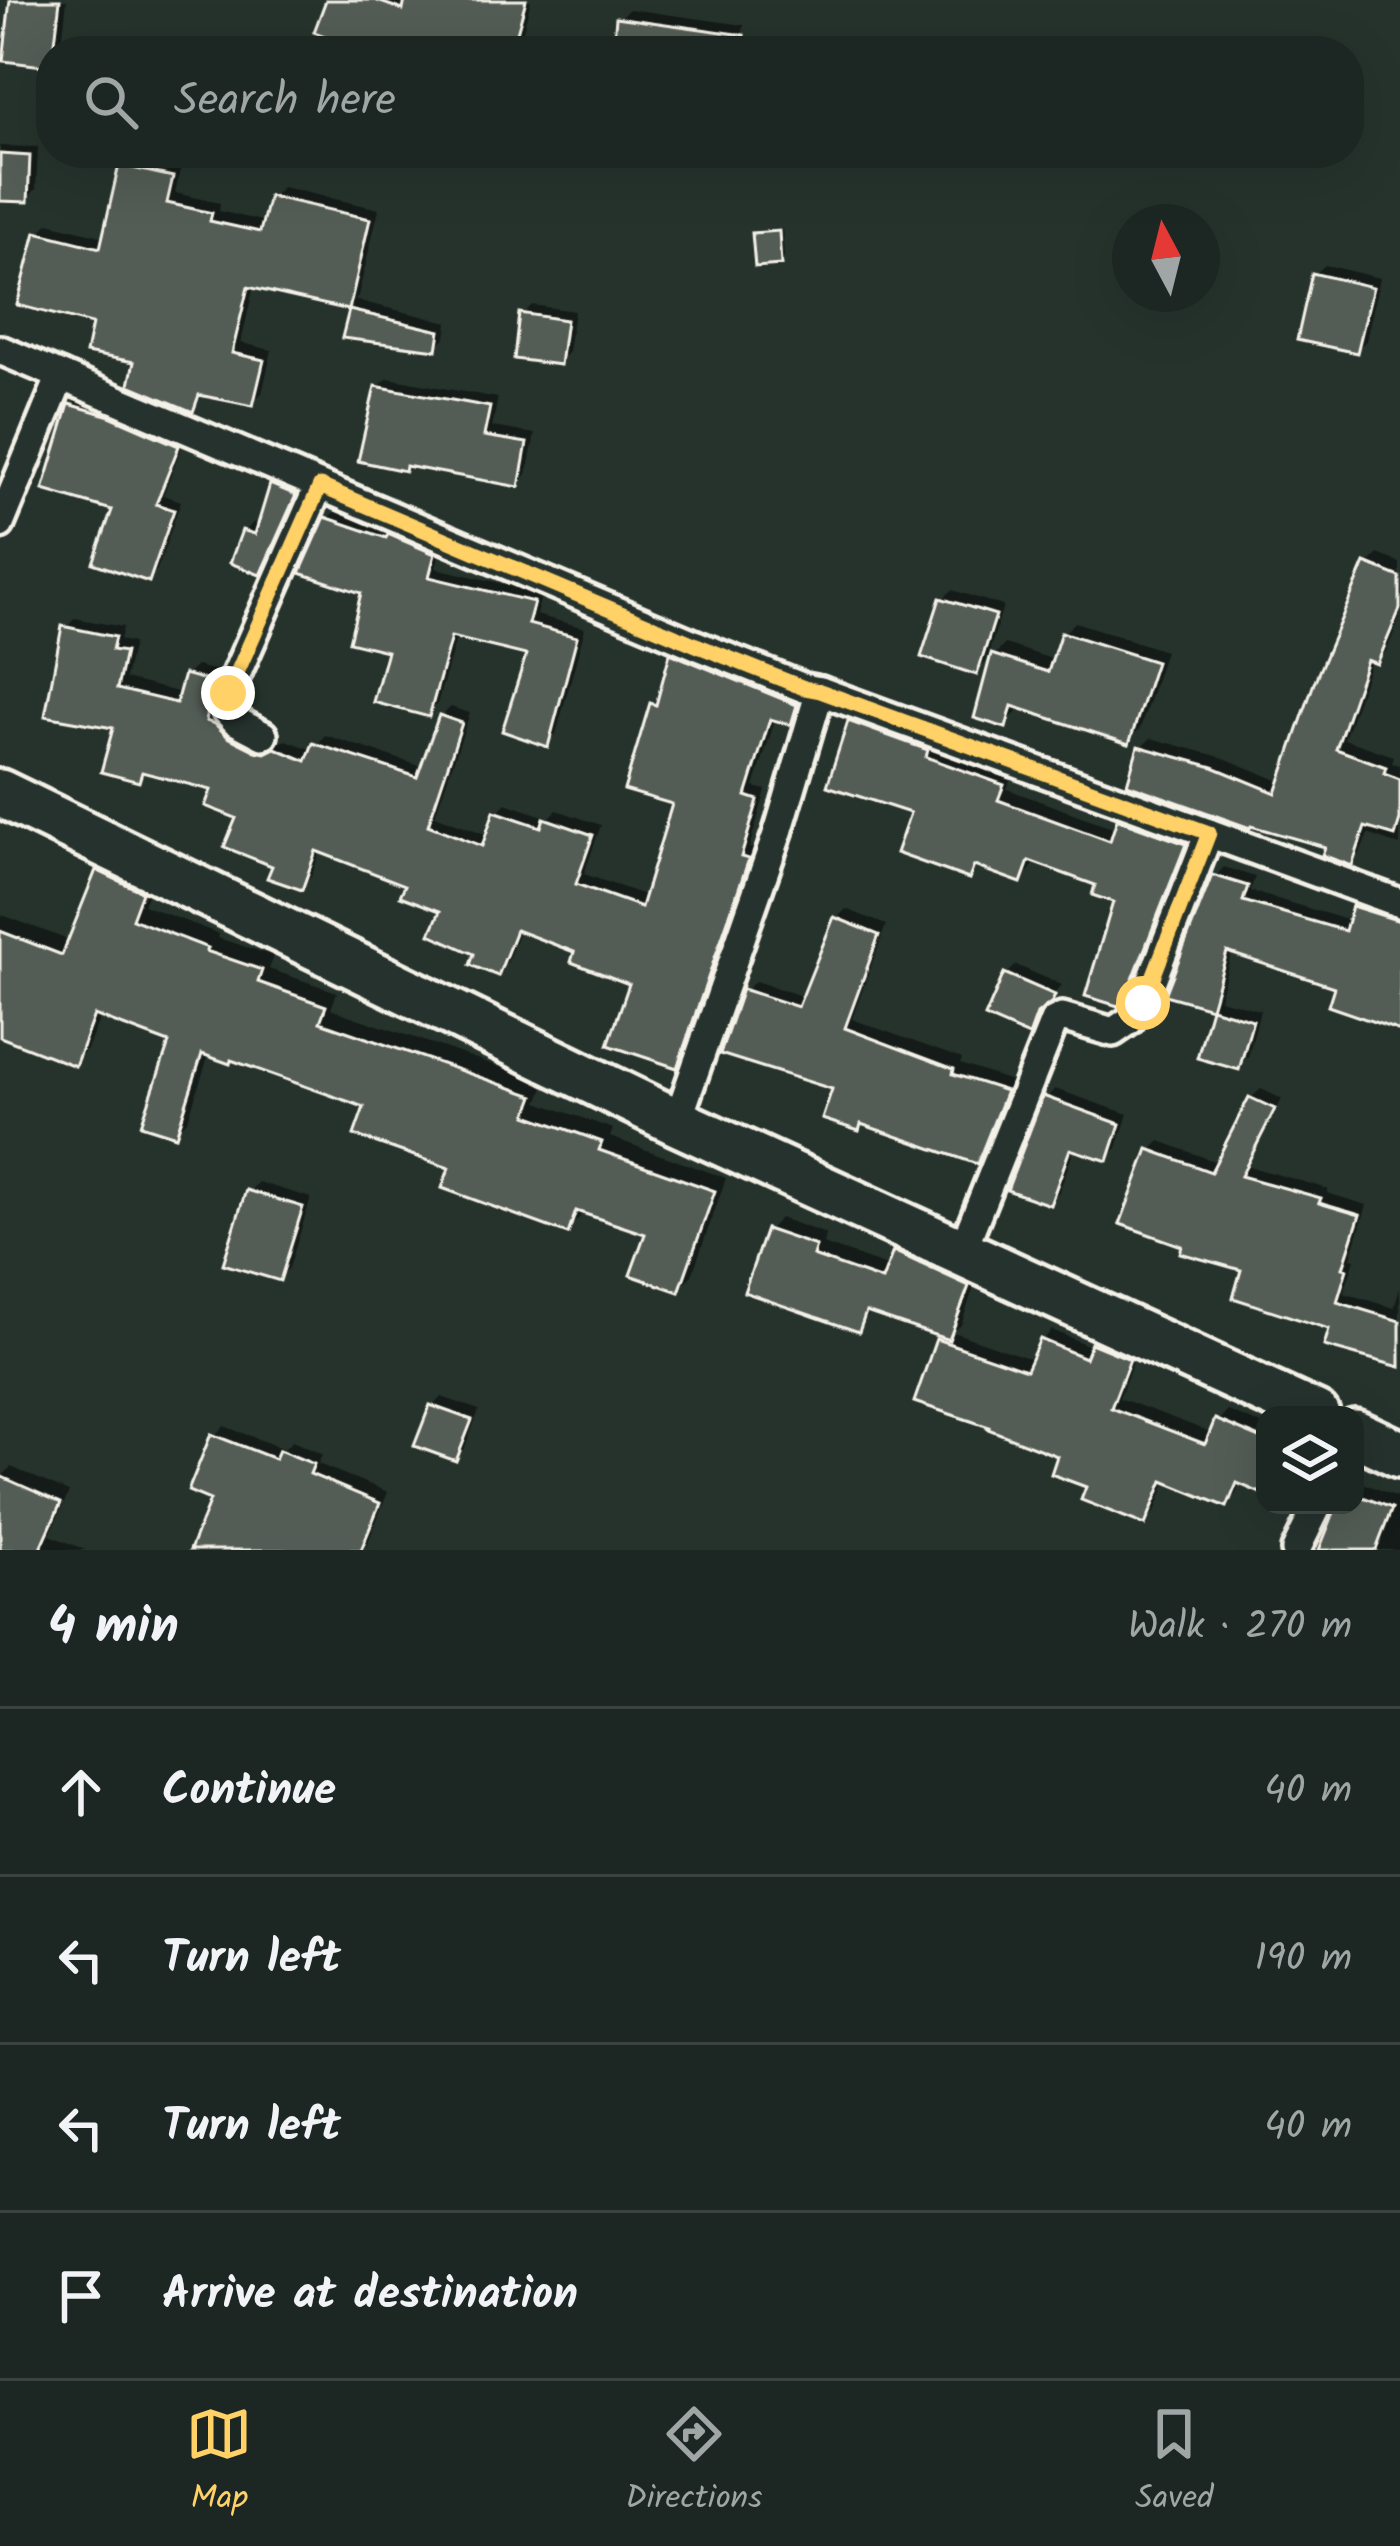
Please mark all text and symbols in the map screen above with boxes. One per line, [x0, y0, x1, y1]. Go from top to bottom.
search box [36, 36, 1364, 168]
text: Search here [174, 66, 396, 138]
icon: search [78, 69, 144, 135]
north arrow [1112, 204, 1220, 312]
route end [201, 666, 255, 720]
route start [1116, 976, 1170, 1030]
map controls [1256, 1406, 1364, 1514]
button: layers [1256, 1406, 1364, 1514]
text: 4 min [48, 1588, 179, 1669]
text: Walk · 270 m [1128, 1597, 1352, 1659]
text: Continue [162, 1756, 336, 1828]
icon: ahead [48, 1759, 114, 1825]
text: 40 m [1264, 1761, 1352, 1823]
text: Turn left [162, 1924, 341, 1996]
icon: left [48, 1927, 114, 1993]
text: 190 m [1255, 1929, 1352, 1991]
text: Turn left [162, 2092, 341, 2164]
icon: left [48, 2095, 114, 2161]
text: 40 m [1264, 2097, 1352, 2159]
text: Arrive at destination [162, 2260, 578, 2332]
icon: arrive [48, 2263, 114, 2329]
tab: Map [186, 2401, 252, 2526]
tab: Directions [625, 2401, 762, 2526]
tab: Saved [1135, 2401, 1214, 2526]

